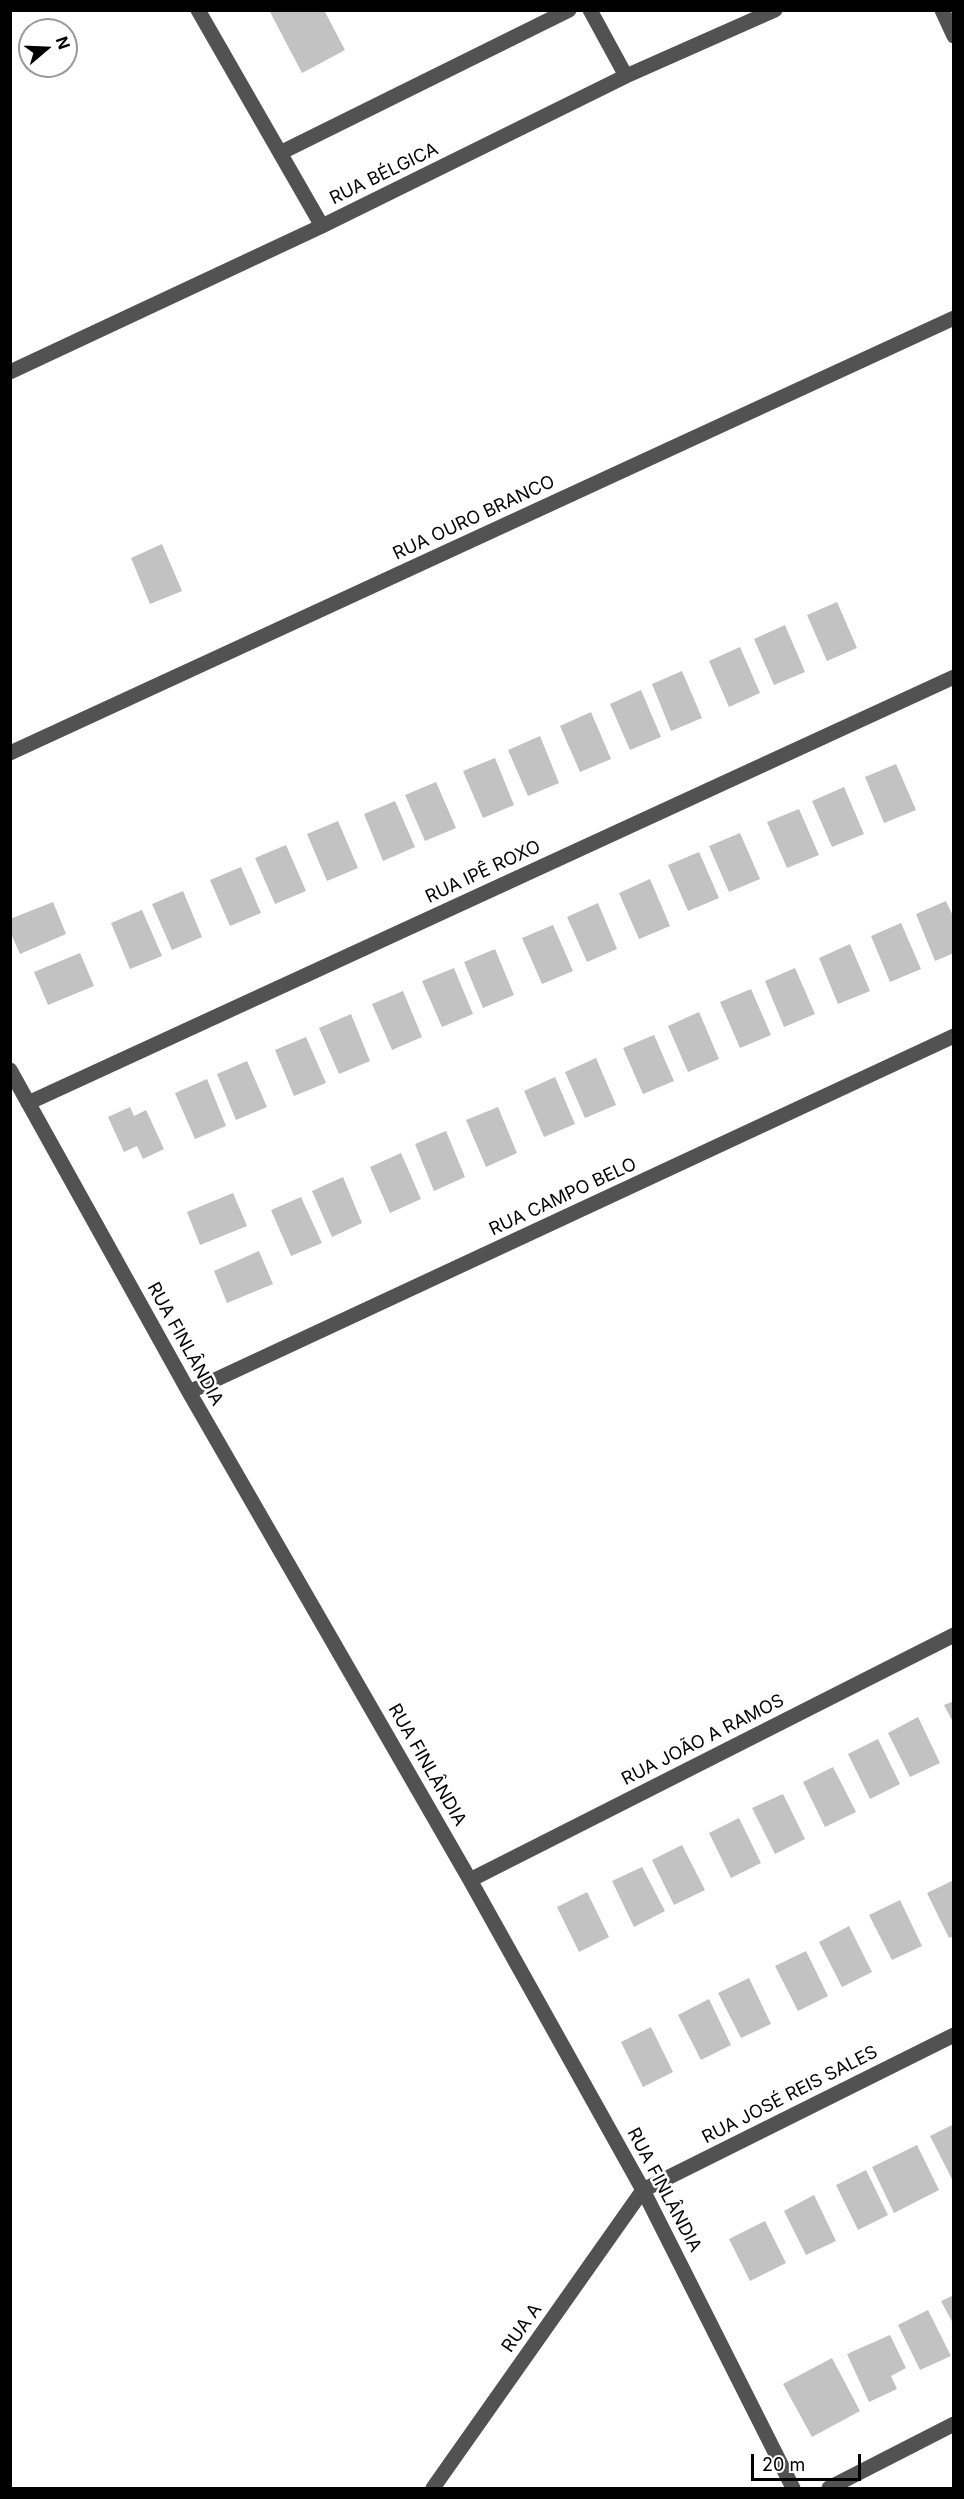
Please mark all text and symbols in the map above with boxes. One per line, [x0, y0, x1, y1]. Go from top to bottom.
north arrow [18, 18, 78, 78]
text: N [52, 34, 75, 52]
street label: RUA BÉLGICA [326, 138, 442, 210]
street label: RUA OURO BRANCO [390, 471, 558, 565]
street label: RUA IPÊ ROXO [422, 836, 544, 908]
street label: RUA CAMPO BELO [486, 1153, 640, 1241]
street label: RUA FINLÂNDIA [142, 1279, 228, 1409]
street label: RUA JOÃO A RAMOS [618, 1690, 788, 1790]
street label: RUA FINLÂNDIA [383, 1700, 471, 1830]
street label: RUA JOSÉ REIS SALES [699, 2041, 881, 2149]
street label: RUA FINLÂNDIA [622, 2124, 706, 2256]
street label: RUA A [498, 2299, 546, 2357]
scale bar [754, 2442, 864, 2480]
text: 20 m [762, 2454, 805, 2475]

